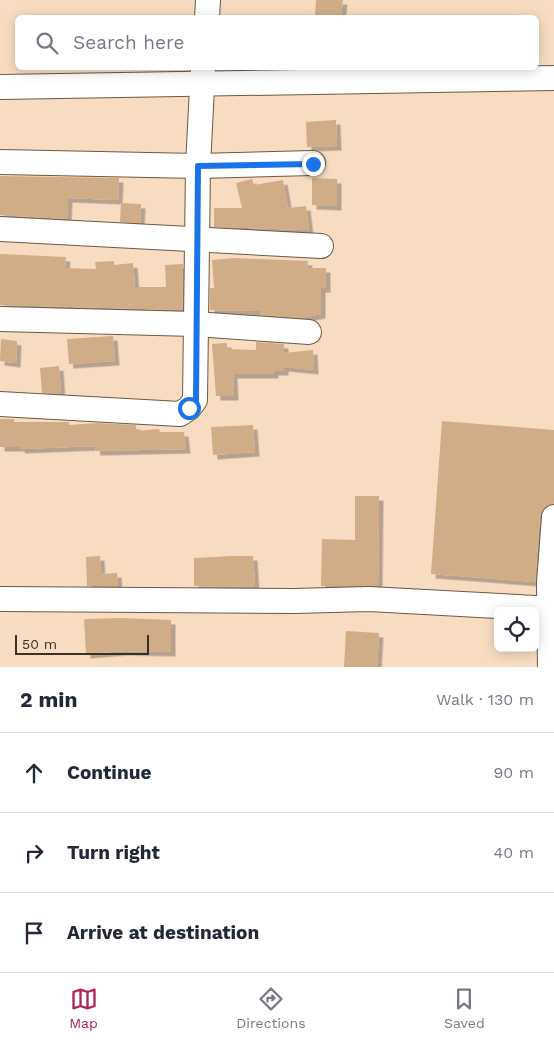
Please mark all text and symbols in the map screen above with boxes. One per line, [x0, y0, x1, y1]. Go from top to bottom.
search box [15, 15, 539, 70]
icon: search [33, 29, 61, 57]
text: Search here [73, 31, 184, 54]
route end [302, 153, 325, 176]
route start [178, 397, 201, 420]
map controls [494, 607, 539, 652]
button: locate [494, 607, 539, 652]
scale bar [15, 632, 149, 655]
text: 50 m [22, 636, 57, 652]
text: 2 min [20, 687, 77, 712]
text: Walk · 130 m [436, 690, 534, 709]
icon: ahead [20, 759, 48, 787]
text: Continue [67, 761, 151, 784]
text: 90 m [493, 763, 534, 782]
icon: right [20, 839, 48, 867]
text: Turn right [67, 841, 160, 864]
text: 40 m [494, 843, 534, 862]
icon: arrive [20, 919, 48, 947]
text: Arrive at destination [67, 921, 259, 944]
tab: Map [69, 985, 98, 1031]
tab: Directions [236, 985, 306, 1031]
tab: Saved [444, 985, 485, 1031]

